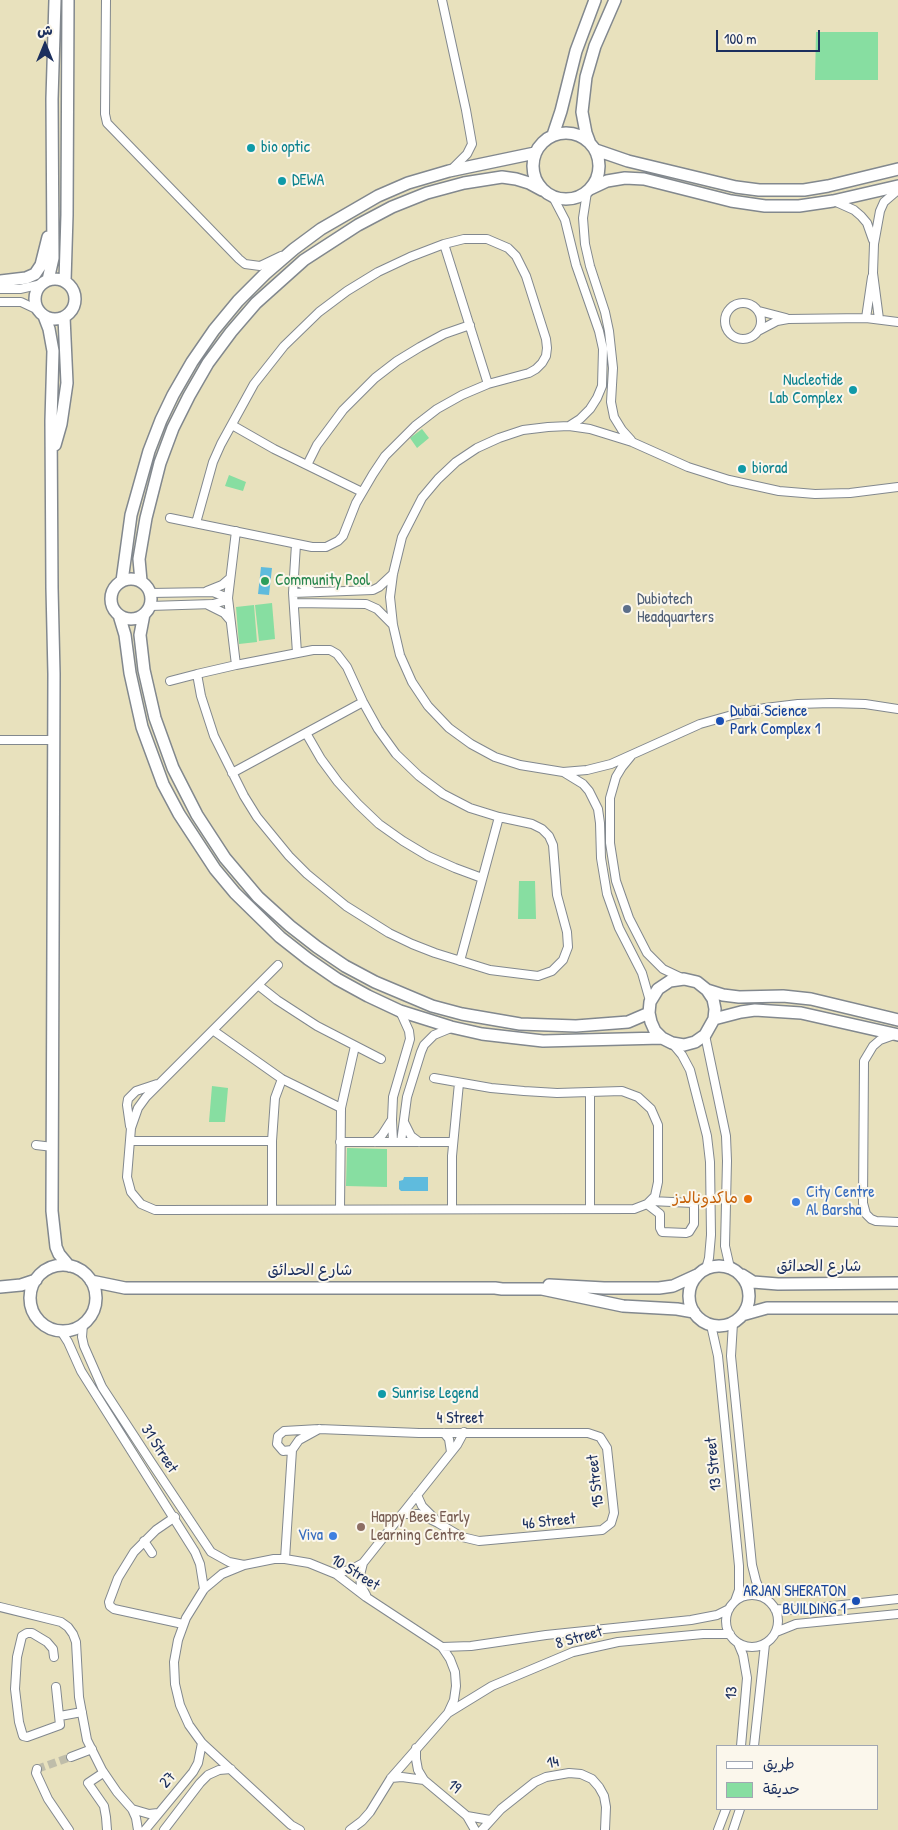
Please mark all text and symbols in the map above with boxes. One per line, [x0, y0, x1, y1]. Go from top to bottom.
north arrow [20, 20, 70, 70]
text: ش [37, 20, 53, 39]
scale bar [718, 20, 822, 52]
text: 100 m [724, 28, 757, 49]
place label: bio optic [261, 138, 310, 158]
marker: bio optic [245, 142, 257, 154]
place label: DEWA [292, 171, 324, 191]
marker: DEWA [276, 175, 288, 187]
place label: Nucleotide Lab Complex [770, 371, 843, 409]
marker: Nucleotide Lab Complex [847, 384, 859, 396]
place label: biorad [752, 459, 787, 479]
marker: biorad [736, 463, 748, 475]
place label: Community Pool [275, 571, 370, 591]
marker: Community Pool [259, 575, 271, 587]
place label: Dubiotech Headquarters [637, 590, 714, 628]
marker: Dubiotech Headquarters [621, 603, 633, 615]
place label: Dubai Science Park Complex 1 [730, 702, 821, 740]
marker: Dubai Science Park Complex 1 [714, 715, 726, 727]
place label: City Centre Al Barsha [806, 1183, 875, 1221]
place label: ماكدونالدز [673, 1189, 738, 1209]
marker: ماكدونالدز [742, 1193, 754, 1205]
marker: City Centre Al Barsha [790, 1196, 802, 1208]
street label: شارع الحدائق [777, 1257, 861, 1277]
street label: شارع الحدائق [268, 1261, 352, 1281]
place label: Sunrise Legend [392, 1384, 478, 1404]
marker: Sunrise Legend [376, 1388, 388, 1400]
street label: 4 Street [437, 1409, 483, 1429]
street label: 31 Street [136, 1421, 182, 1477]
street label: 13 Street [702, 1436, 726, 1492]
street label: 15 Street [583, 1453, 609, 1509]
place label: Happy Bees Early Learning Centre [371, 1508, 470, 1546]
street label: 46 Street [521, 1510, 577, 1534]
marker: Happy Bees Early Learning Centre [355, 1521, 367, 1533]
place label: Viva [298, 1526, 323, 1546]
marker: Viva [327, 1530, 339, 1542]
street label: 10 Street [327, 1551, 383, 1595]
place label: ARJAN SHERATON BUILDING 1 [743, 1582, 846, 1620]
marker: ARJAN SHERATON BUILDING 1 [850, 1595, 862, 1607]
street label: 8 Street [553, 1622, 605, 1654]
street label: 13 [722, 1686, 742, 1700]
legend [716, 1745, 878, 1810]
street label: 14 [545, 1752, 561, 1774]
text: طريق [763, 1753, 795, 1774]
street label: 27 [156, 1768, 180, 1792]
street label: 19 [443, 1776, 465, 1798]
text: حديقة [763, 1778, 800, 1799]

